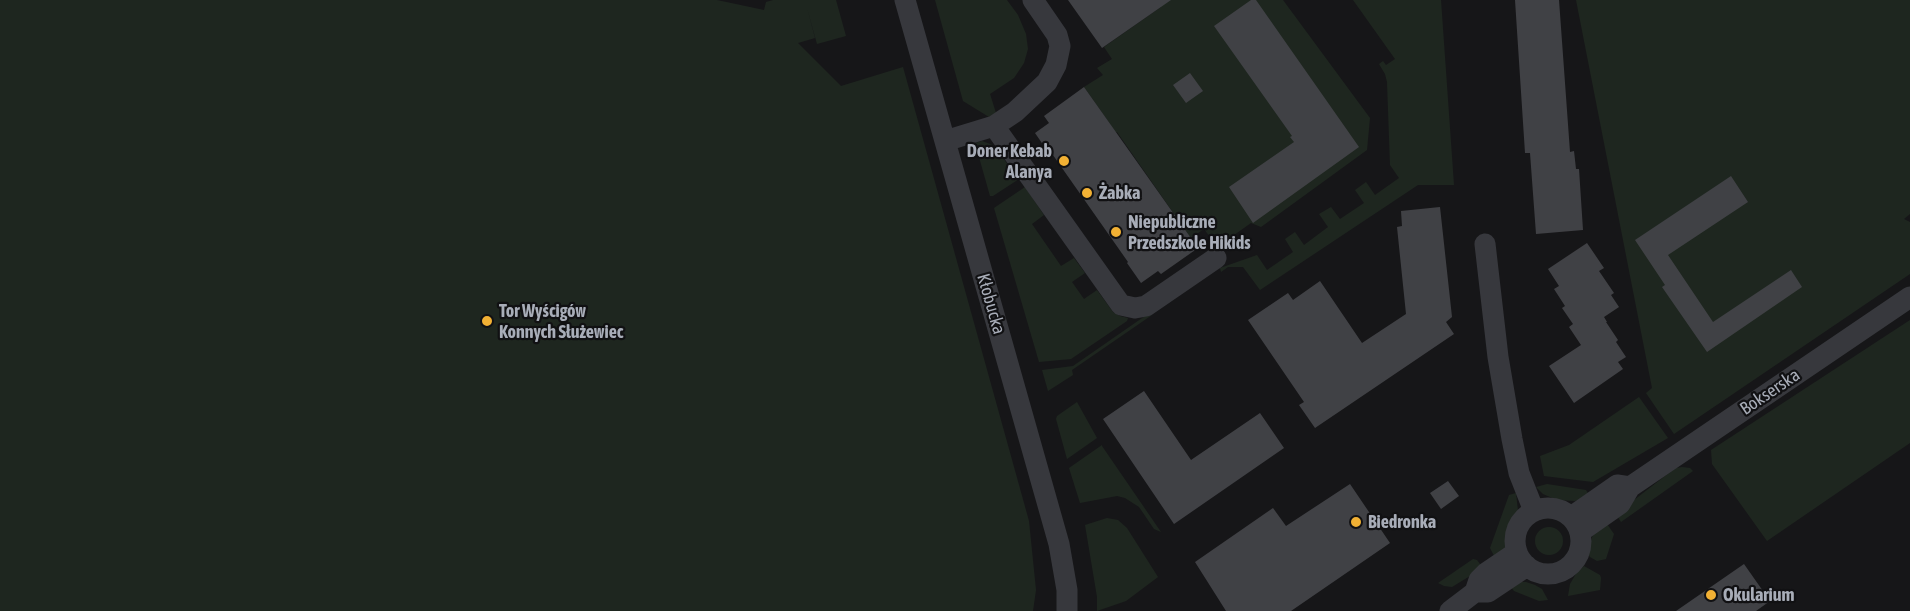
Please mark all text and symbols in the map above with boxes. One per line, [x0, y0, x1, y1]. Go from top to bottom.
place label: Doner Kebab Alanya [967, 140, 1052, 182]
marker: Doner Kebab Alanya [1057, 154, 1071, 168]
place label: Żabka [1099, 182, 1140, 204]
marker: Żabka [1080, 186, 1094, 200]
place label: Niepubliczne Przedszkole Hikids [1128, 211, 1251, 254]
marker: Niepubliczne Przedszkole Hikids [1109, 225, 1123, 239]
street label: Kłobucka [972, 271, 1010, 337]
place label: Tor Wyścigów Konnych Służewiec [499, 300, 623, 342]
marker: Tor Wyścigów Konnych Służewiec [480, 314, 494, 328]
street label: Bokserska [1736, 364, 1804, 420]
place label: Biedronka [1368, 511, 1436, 533]
marker: Biedronka [1349, 515, 1363, 529]
place label: Okularium [1723, 584, 1794, 606]
marker: Okularium [1704, 588, 1718, 602]

